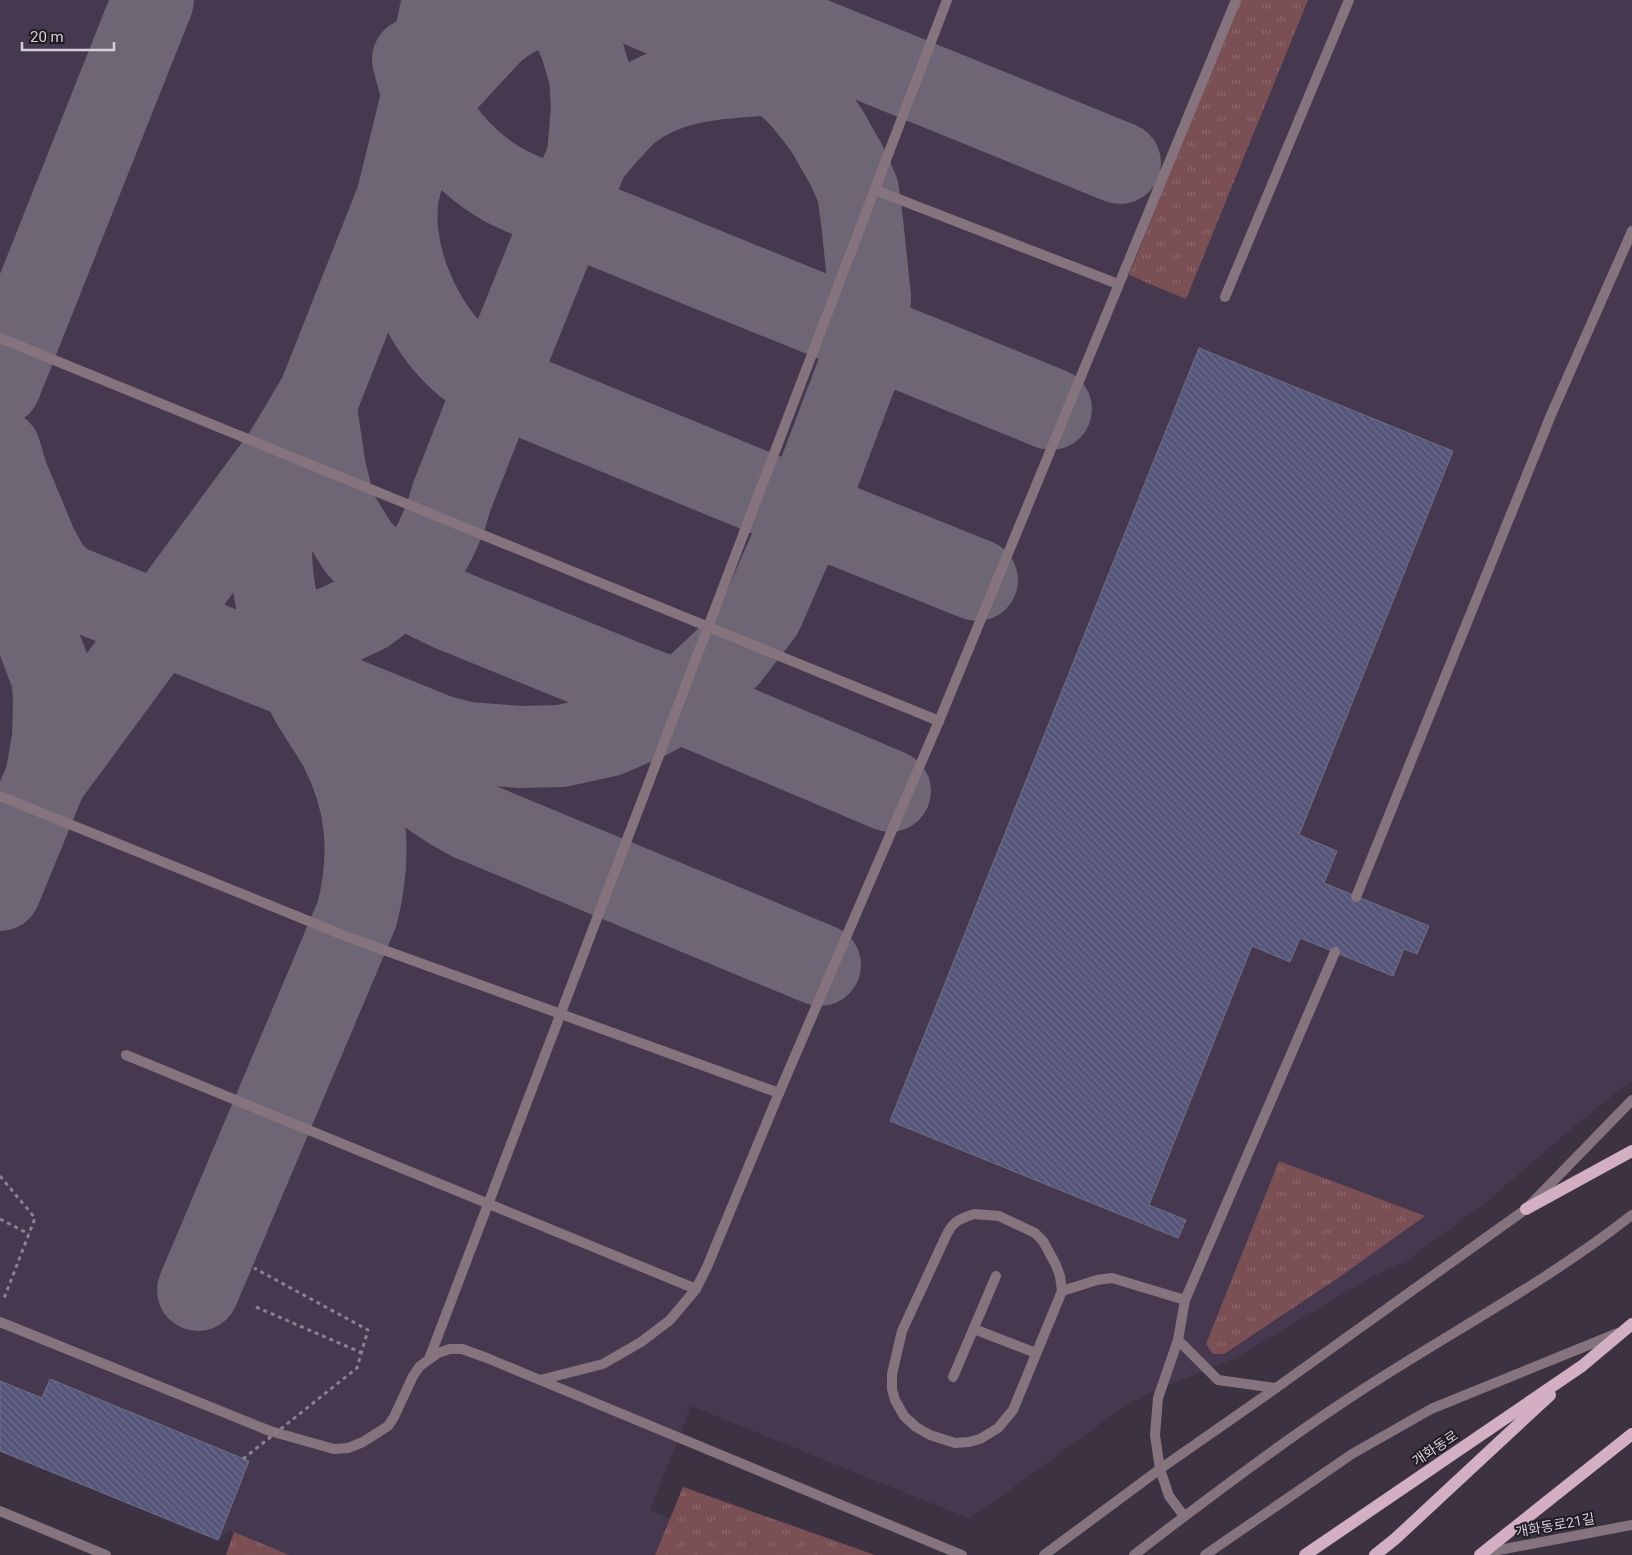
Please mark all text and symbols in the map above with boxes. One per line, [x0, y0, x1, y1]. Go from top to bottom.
scale bar [22, 20, 115, 52]
text: 20 m [30, 28, 64, 46]
street label: 개화동로 [1409, 1427, 1461, 1469]
street label: 개화동로21길 [1514, 1510, 1596, 1540]

